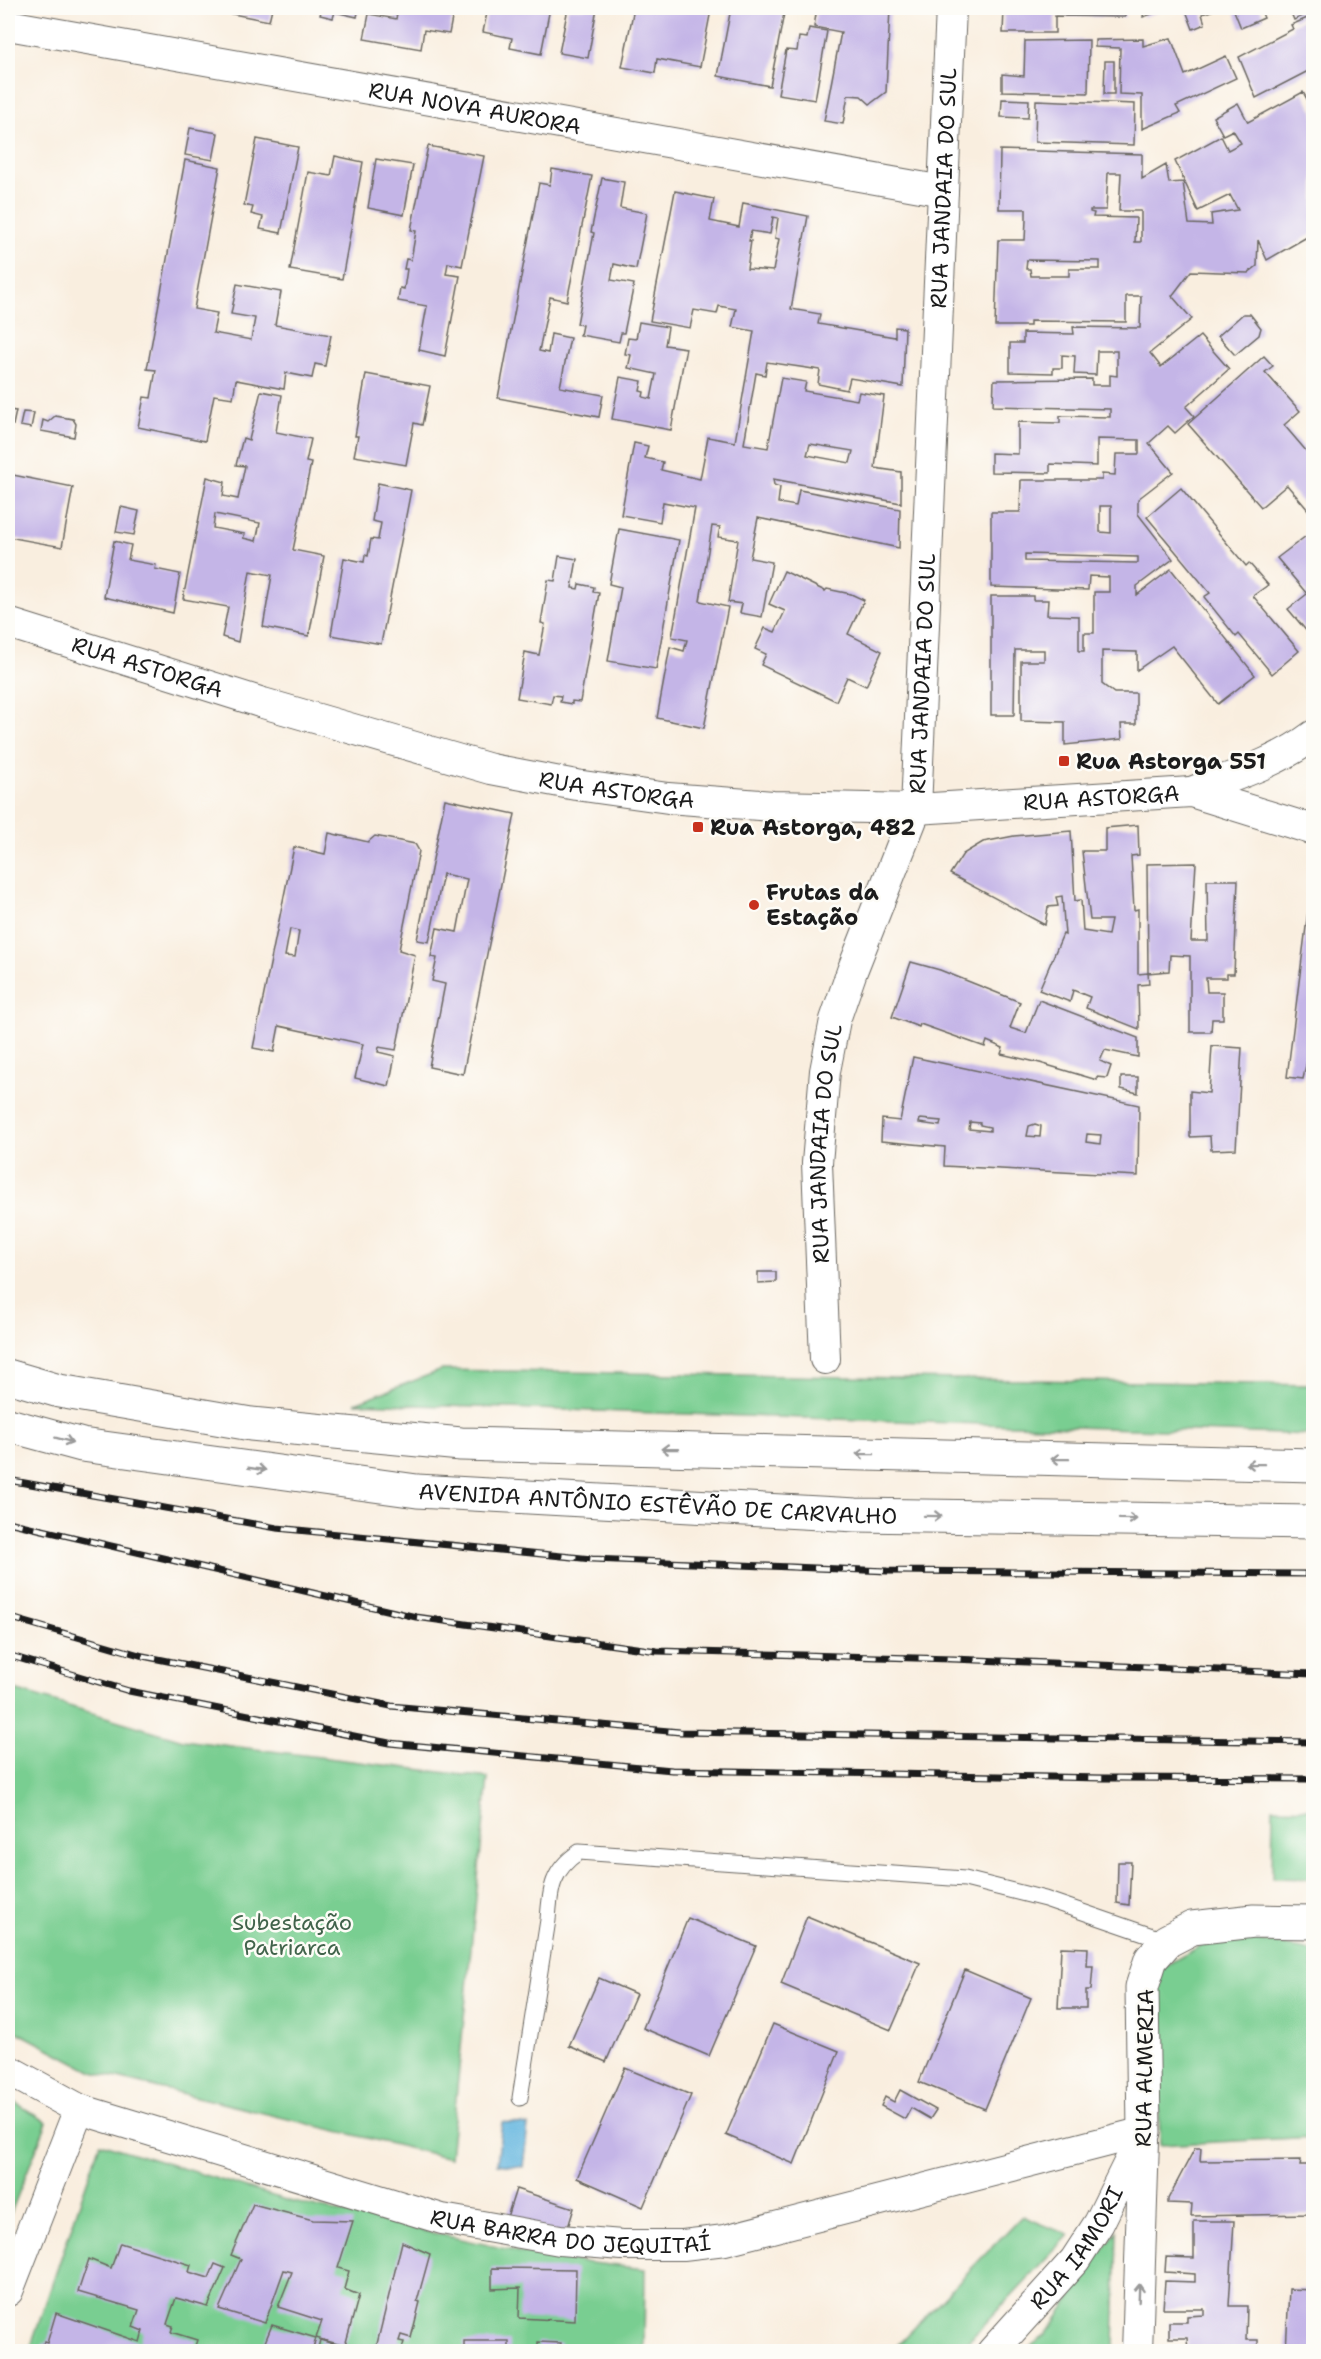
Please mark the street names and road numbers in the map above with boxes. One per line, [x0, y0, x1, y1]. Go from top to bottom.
street label: RUA JANDAIA DO SUL [924, 67, 963, 309]
street label: RUA NOVA AURORA [366, 75, 583, 141]
street label: RUA JANDAIA DO SUL [903, 553, 942, 795]
street label: RUA ASTORGA [68, 630, 226, 704]
street label: RUA ASTORGA [536, 764, 695, 815]
street label: RUA ASTORGA [1022, 779, 1180, 817]
street label: RUA JANDAIA DO SUL [803, 1021, 849, 1264]
street label: AVENIDA ANTÔNIO ESTÊVÃO DE CARVALHO [418, 1477, 898, 1531]
street label: RUA ALMERIA [1129, 1989, 1160, 2147]
street label: RUA IAMORI [1023, 2181, 1130, 2316]
street label: RUA BARRA DO JEQUITAÍ [427, 2202, 712, 2260]

